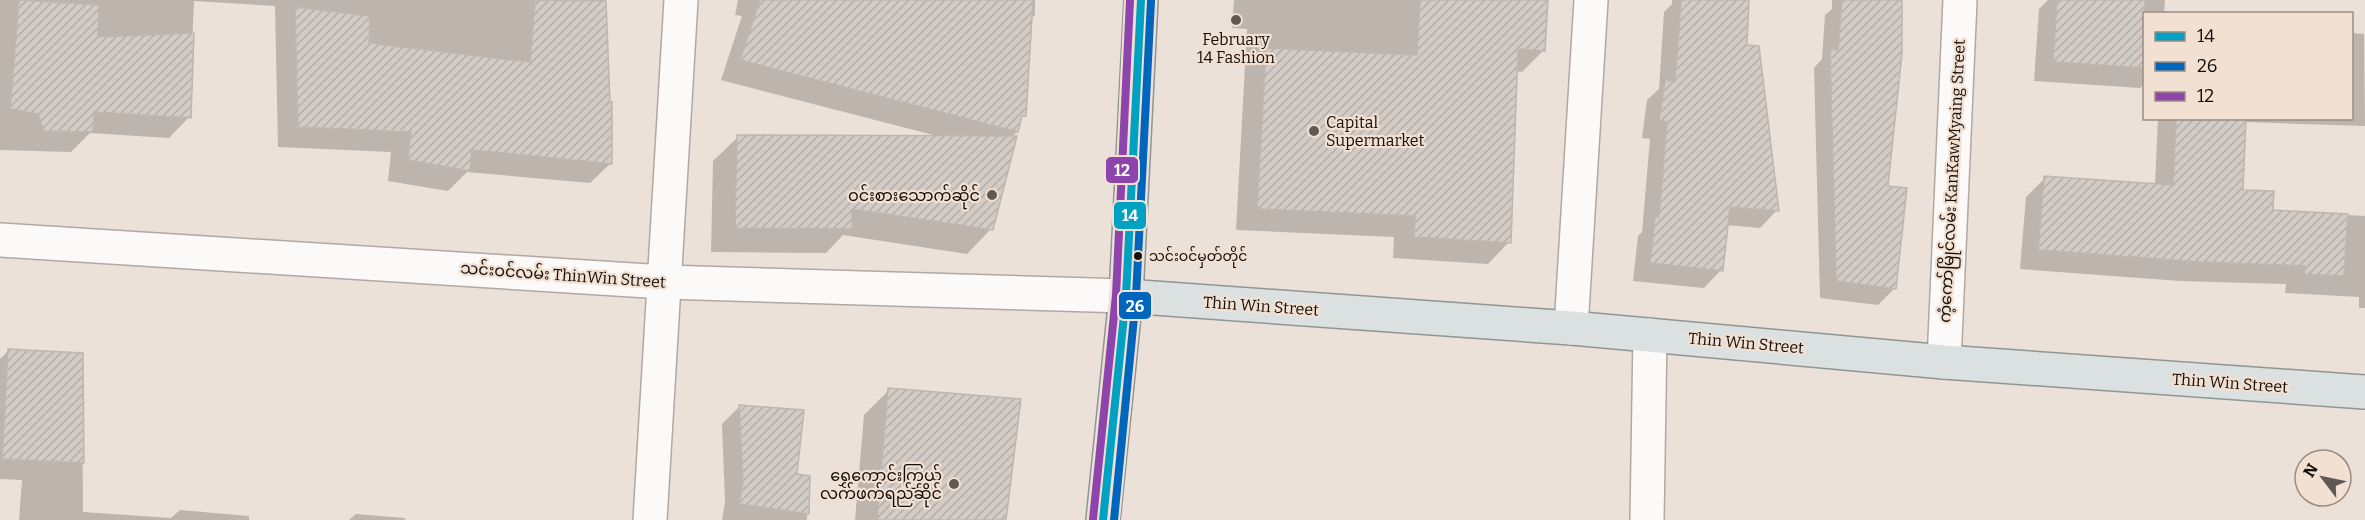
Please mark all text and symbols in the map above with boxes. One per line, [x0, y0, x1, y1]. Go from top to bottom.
legend [2143, 12, 2353, 120]
marker: February 14 Fashion [1229, 13, 1243, 27]
text: 14 [2197, 25, 2215, 47]
place label: February 14 Fashion [1197, 30, 1275, 67]
street label: ကံ့ကော်မြိုင်လမ်း KanKawMyaing Street [1933, 38, 1973, 324]
text: 26 [2197, 55, 2217, 77]
text: 12 [2197, 85, 2214, 107]
place label: Capital Supermarket [1326, 113, 1424, 150]
marker: Capital Supermarket [1307, 124, 1321, 138]
line badge: 12 [1105, 156, 1139, 184]
text: 12 [1114, 161, 1130, 180]
place label: ဝင်းစားသောက်ဆိုင် [848, 184, 980, 210]
marker: ဝင်းစားသောက်ဆိုင် [985, 188, 999, 202]
line badge: 14 [1113, 201, 1147, 230]
text: 14 [1122, 206, 1139, 225]
place label: သင်းဝင်မှတ်တိုင် [1149, 246, 1247, 268]
marker: သင်းဝင်မှတ်တိုင် [1132, 250, 1144, 262]
street label: သင်းဝင်လမ်း ThinWin Street [460, 256, 667, 292]
line badge: 26 [1118, 291, 1152, 320]
street label: Thin Win Street [1202, 292, 1320, 320]
text: 26 [1126, 297, 1145, 316]
street label: Thin Win Street [1687, 328, 1805, 358]
street label: Thin Win Street [2171, 369, 2289, 397]
north arrow [2293, 448, 2353, 508]
text: N [2299, 460, 2322, 481]
place label: ရွှေကောင်းကြွယ် လက်ဖက်ရည်ဆိုင် [820, 464, 942, 508]
marker: ရွှေကောင်းကြွယ် လက်ဖက်ရည်ဆိုင် [947, 477, 961, 491]

